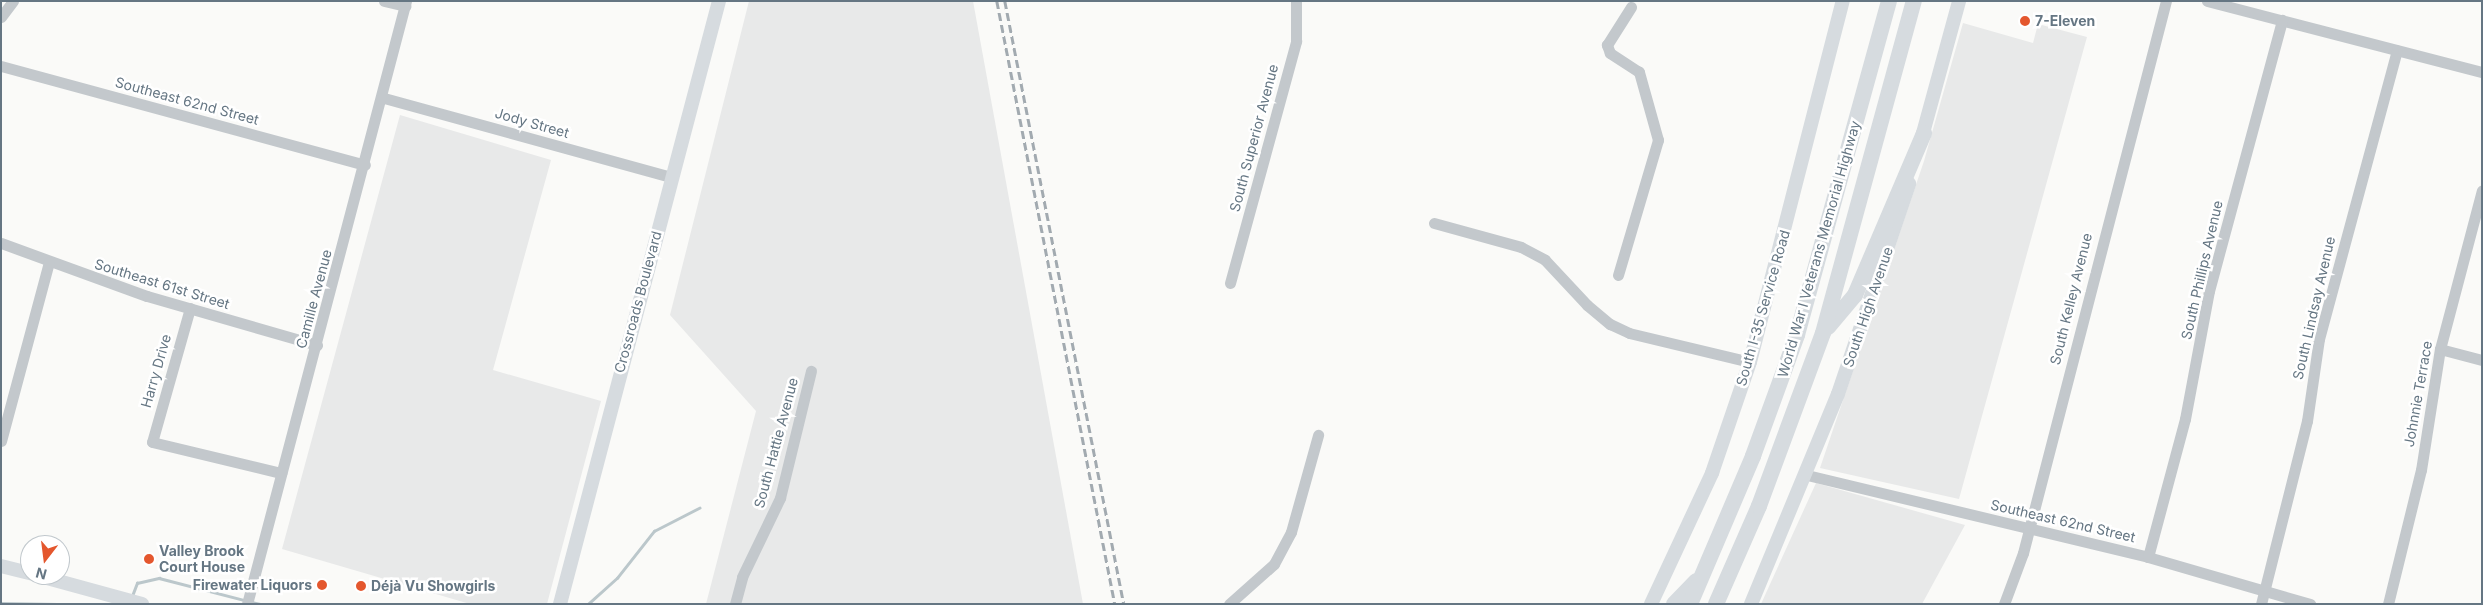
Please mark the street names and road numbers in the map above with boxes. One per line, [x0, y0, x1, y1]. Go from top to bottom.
street label: South Superior Avenue [1226, 62, 1282, 214]
street label: Southeast 62nd Street [113, 74, 261, 128]
street label: Jody Street [493, 104, 571, 142]
street label: World War I Veterans Memorial Highway [1774, 119, 1864, 379]
street label: South Phillips Avenue [2178, 199, 2226, 341]
street label: South I-35 Service Road [1733, 228, 1793, 388]
street label: Crossroads Boulevard [611, 229, 665, 375]
street label: South Kelley Avenue [2047, 231, 2095, 367]
street label: South Lindsay Avenue [2289, 235, 2339, 381]
street label: South High Avenue [1840, 245, 1896, 369]
street label: Camille Avenue [293, 248, 335, 350]
street label: Southeast 61st Street [92, 255, 232, 313]
street label: Harry Drive [137, 332, 175, 410]
street label: Johnnie Terrace [2400, 340, 2436, 448]
street label: South Hattie Avenue [751, 376, 801, 510]
street label: Southeast 62nd Street [1989, 496, 2137, 546]

